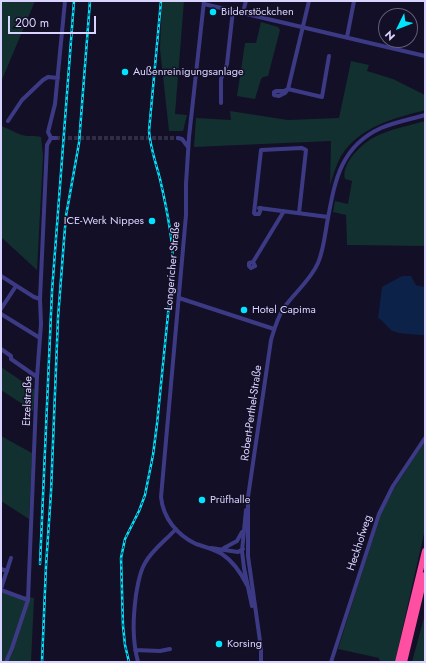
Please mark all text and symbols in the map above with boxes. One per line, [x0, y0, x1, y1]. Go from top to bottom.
place label: Bilderstöckchen [221, 5, 294, 19]
marker: Bilderstöckchen [208, 7, 218, 17]
scale bar [10, 8, 98, 34]
north arrow [378, 8, 418, 48]
text: 200 m [15, 14, 49, 32]
text: N [381, 27, 399, 44]
place label: Außenreinigungsanlage [133, 65, 244, 79]
marker: Außenreinigungsanlage [120, 67, 130, 77]
place label: ICE-Werk Nippes [64, 214, 144, 228]
marker: ICE-Werk Nippes [147, 216, 157, 226]
street label: Longericher Straße [163, 221, 183, 311]
place label: Hotel Capima [252, 303, 316, 317]
marker: Hotel Capima [239, 305, 249, 315]
street label: Robert-Perthel-Straße [239, 364, 265, 462]
street label: Etzelstraße [21, 376, 35, 426]
place label: Prüfhalle [210, 493, 250, 507]
marker: Prüfhalle [197, 495, 207, 505]
street label: Heckhofweg [345, 513, 375, 573]
place label: Korsing [227, 637, 262, 651]
marker: Korsing [214, 639, 224, 649]

